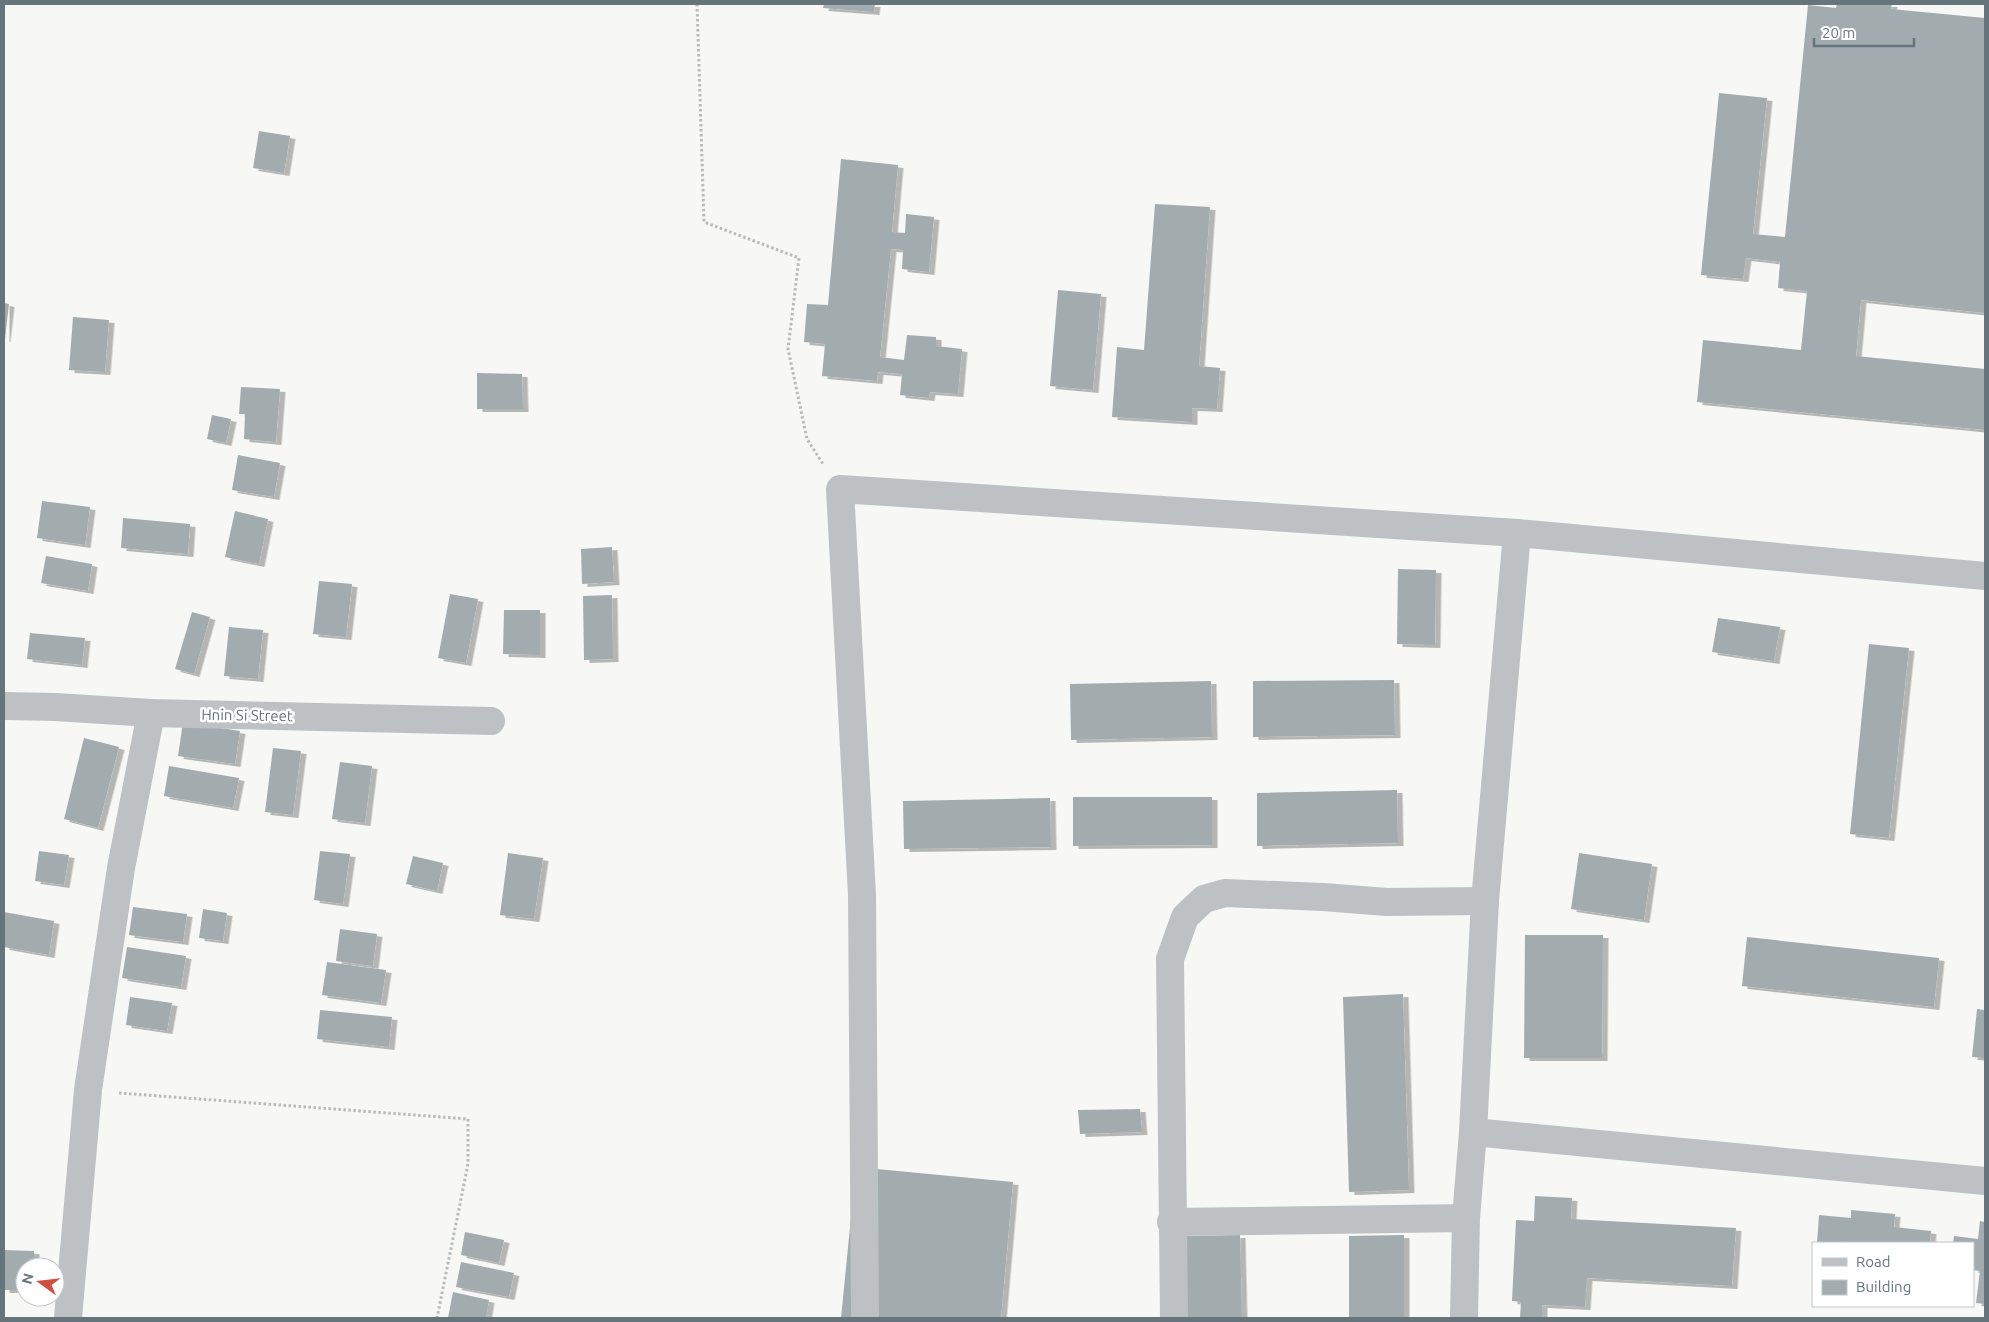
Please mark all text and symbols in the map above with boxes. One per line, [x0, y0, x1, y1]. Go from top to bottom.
scale bar [1814, 15, 1914, 47]
text: 20 m [1822, 24, 1855, 41]
street label: Hnin Si Street [201, 706, 293, 724]
legend [1812, 1242, 1974, 1307]
text: Road [1856, 1253, 1891, 1270]
north arrow [15, 1257, 65, 1307]
text: N [18, 1272, 37, 1286]
text: Building [1856, 1278, 1911, 1295]

